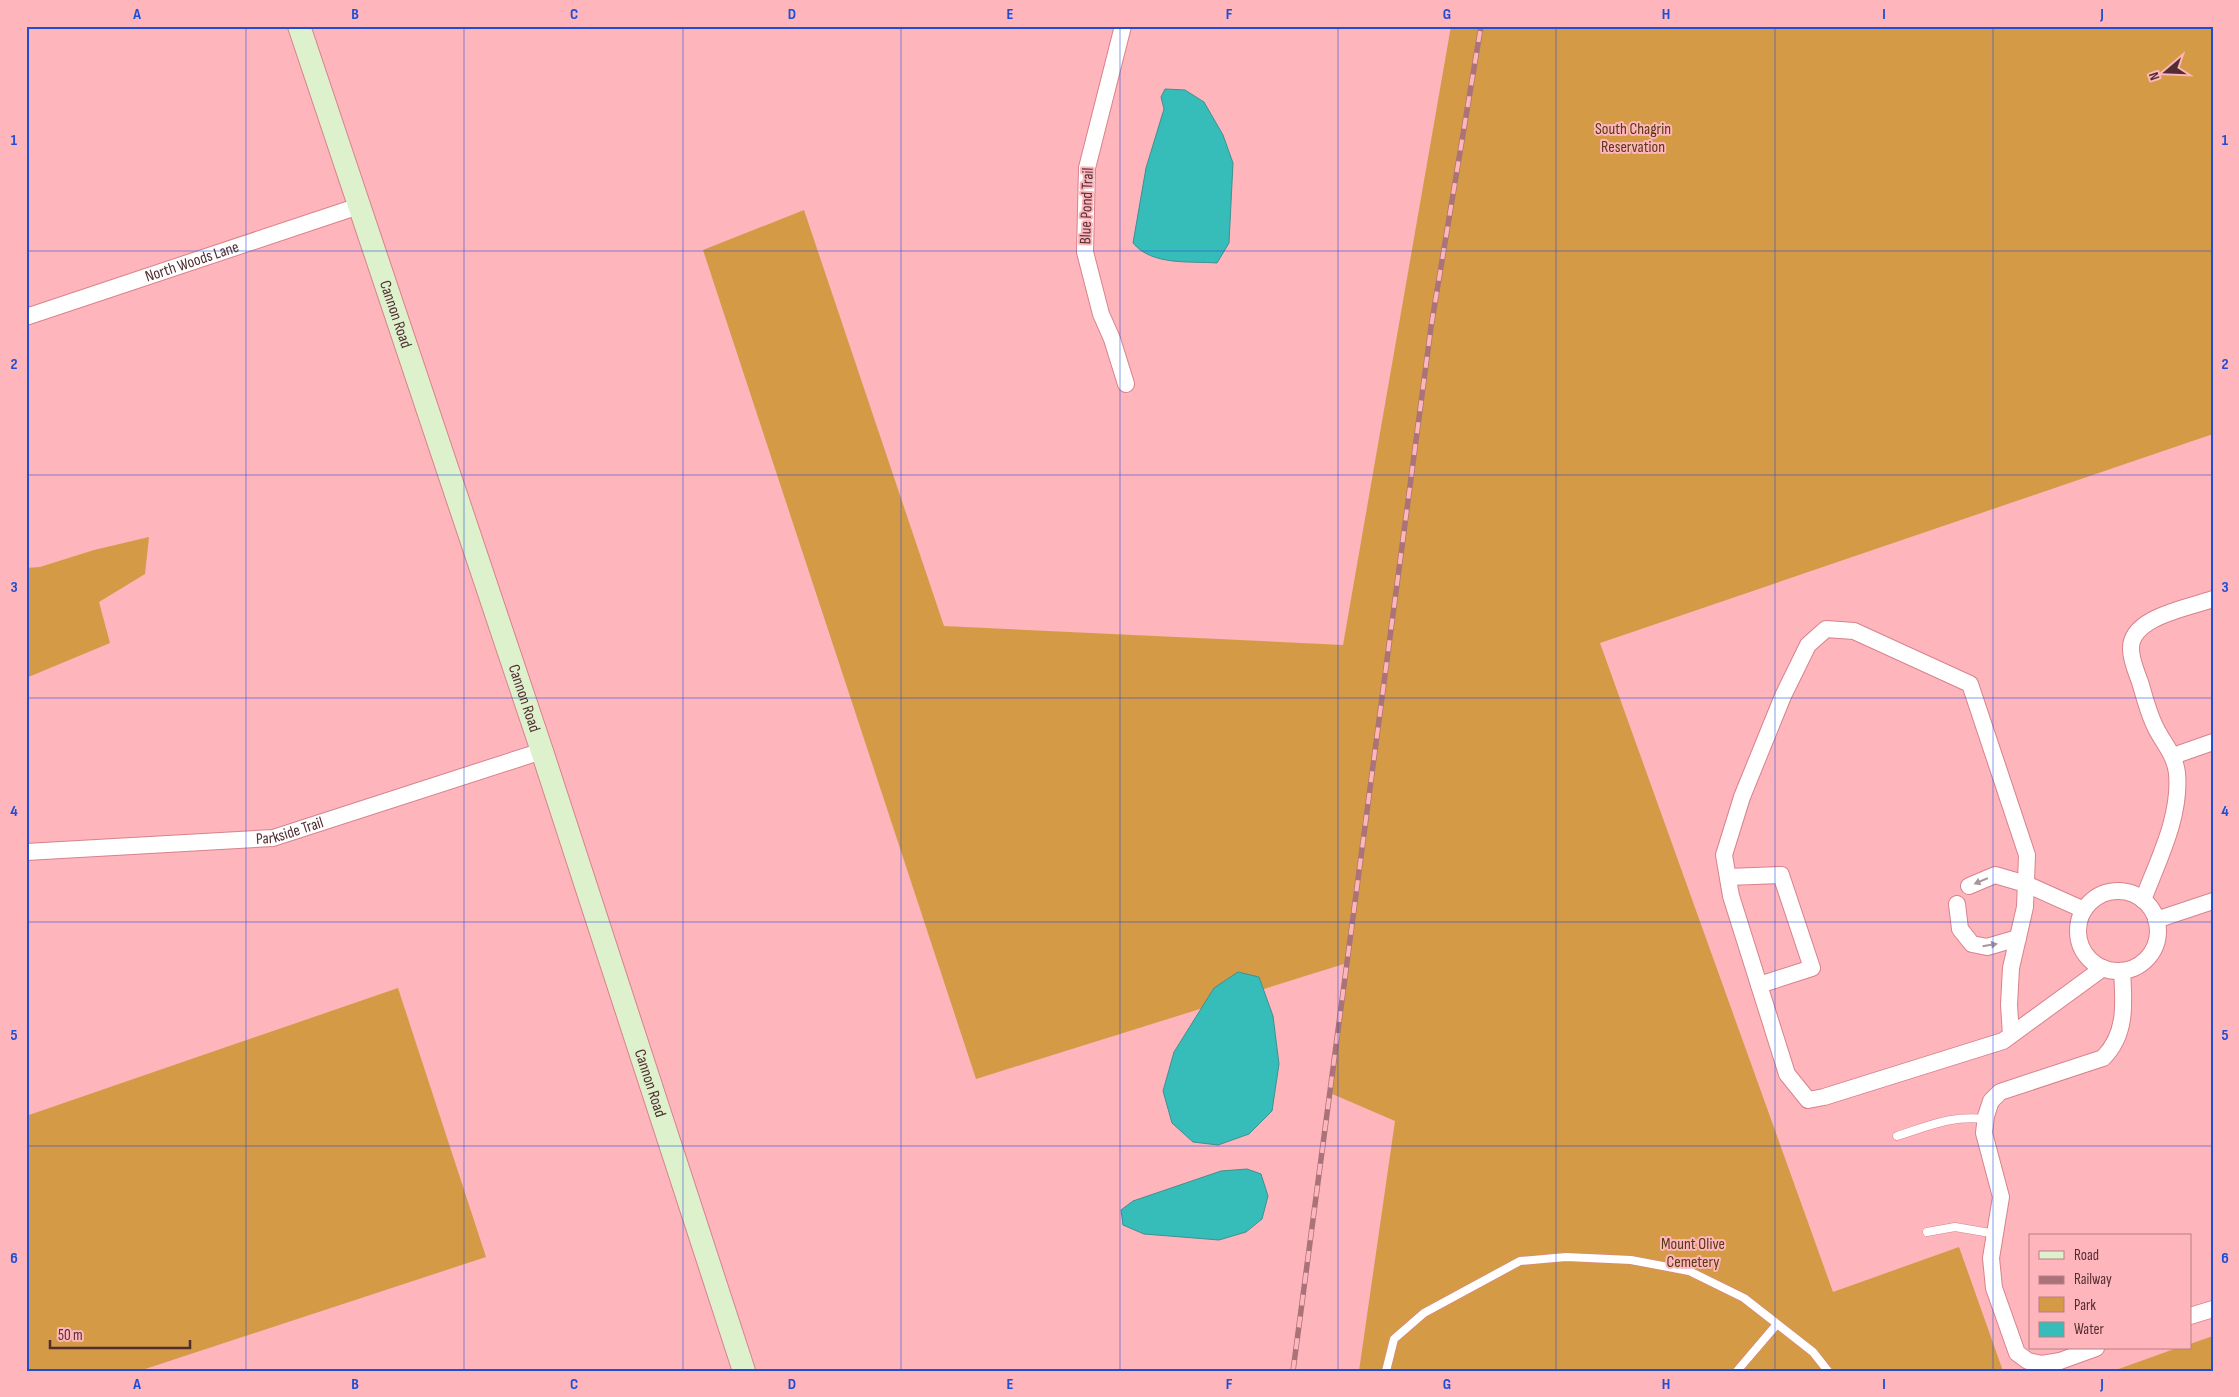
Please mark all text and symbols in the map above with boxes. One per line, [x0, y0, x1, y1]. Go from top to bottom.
text: A [132, 5, 141, 24]
text: B [351, 5, 359, 24]
text: C [570, 5, 578, 24]
text: D [788, 5, 796, 24]
text: E [1007, 5, 1014, 24]
text: F [1226, 5, 1233, 24]
text: G [1443, 5, 1451, 24]
text: H [1662, 5, 1670, 24]
text: I [1882, 5, 1886, 24]
text: J [2099, 5, 2104, 24]
north arrow [2142, 48, 2192, 98]
text: N [2145, 70, 2163, 82]
park label: South Chagrin Reservation [1595, 120, 1671, 157]
text: 1 [11, 131, 18, 150]
text: 1 [2222, 131, 2229, 150]
street label: Blue Pond Trail [1076, 167, 1098, 245]
street label: North Woods Lane [143, 237, 241, 286]
street label: Cannon Road [375, 278, 416, 351]
text: 2 [10, 355, 18, 374]
text: 2 [2221, 355, 2229, 374]
text: 3 [10, 578, 18, 597]
text: 3 [2221, 578, 2229, 597]
street label: Cannon Road [504, 662, 544, 735]
text: 4 [10, 802, 18, 821]
text: 4 [2221, 802, 2229, 821]
street label: Parkside Trail [255, 813, 326, 848]
one-way arrow [1973, 877, 1988, 885]
one-way arrow [1983, 941, 1999, 949]
text: 5 [10, 1026, 18, 1045]
text: 5 [2221, 1026, 2229, 1045]
street label: Cannon Road [630, 1047, 670, 1119]
legend [2029, 1234, 2192, 1350]
park label: Mount Olive Cemetery [1661, 1235, 1725, 1272]
text: Road [2074, 1246, 2099, 1265]
text: 6 [10, 1249, 18, 1268]
text: 6 [2221, 1249, 2229, 1268]
text: Railway [2074, 1270, 2112, 1289]
text: Park [2074, 1296, 2096, 1315]
scale bar [50, 1317, 190, 1349]
text: Water [2074, 1320, 2105, 1339]
text: 50 m [58, 1326, 83, 1345]
text: A [132, 1375, 141, 1394]
text: B [351, 1375, 359, 1394]
text: C [570, 1375, 578, 1394]
text: D [788, 1375, 796, 1394]
text: E [1007, 1375, 1014, 1394]
text: F [1226, 1375, 1233, 1394]
text: G [1443, 1375, 1451, 1394]
text: H [1662, 1375, 1670, 1394]
text: I [1882, 1375, 1886, 1394]
text: J [2099, 1375, 2104, 1394]

